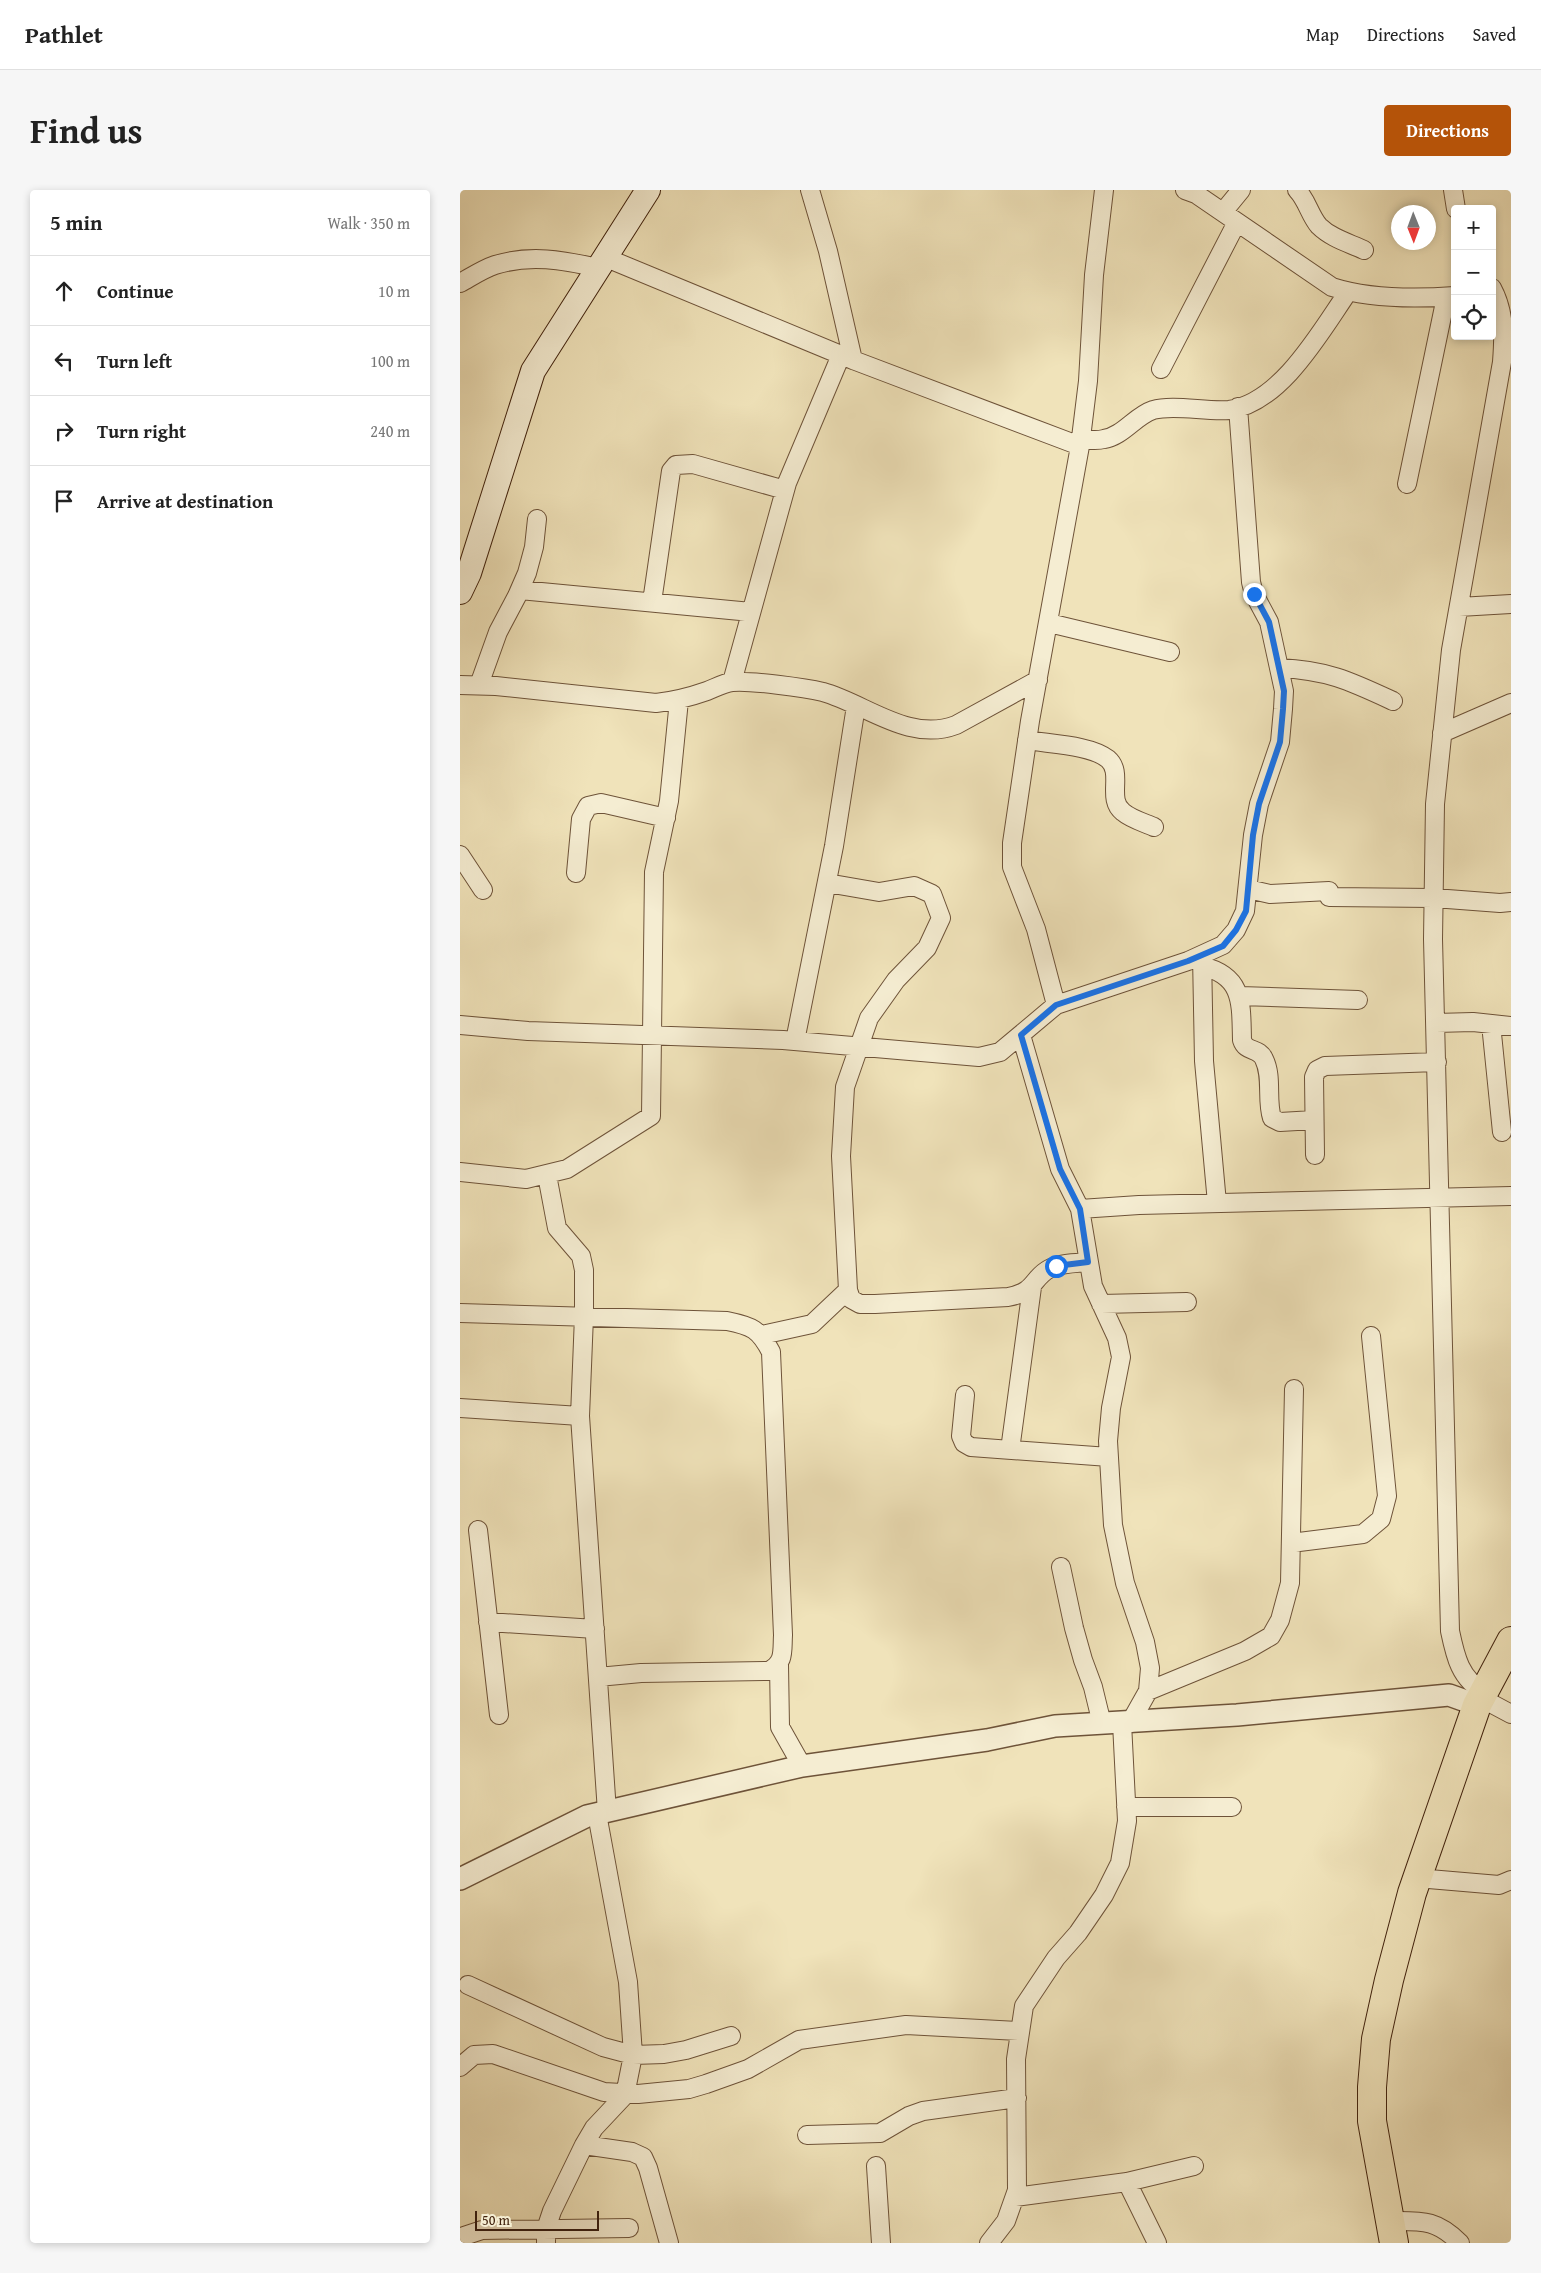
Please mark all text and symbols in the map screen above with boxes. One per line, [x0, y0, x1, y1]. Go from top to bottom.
text: Pathlet [25, 17, 103, 52]
text: Map [1306, 21, 1339, 48]
text: Directions [1367, 21, 1444, 48]
text: Saved [1472, 21, 1516, 48]
text: Find us [30, 105, 143, 156]
button: Directions [1384, 105, 1511, 156]
north arrow [1391, 205, 1436, 250]
map controls [1451, 205, 1496, 340]
button: + [1451, 205, 1496, 250]
text: 5 min [50, 207, 102, 238]
text: Walk · 350 m [327, 211, 410, 235]
button: − [1451, 250, 1496, 295]
icon: ahead [50, 277, 78, 305]
text: Continue [97, 277, 174, 305]
text: 10 m [378, 279, 410, 303]
button: locate [1451, 295, 1496, 340]
icon: left [50, 347, 78, 375]
text: Turn left [97, 347, 172, 375]
text: 100 m [370, 349, 410, 373]
icon: right [50, 417, 78, 445]
text: Turn right [97, 417, 186, 445]
text: 240 m [370, 419, 410, 443]
icon: arrive [50, 487, 78, 515]
text: Arrive at destination [97, 487, 273, 515]
route end [1243, 583, 1266, 606]
route start [1045, 1255, 1068, 1278]
scale bar [475, 2208, 599, 2231]
text: 50 m [482, 2210, 510, 2230]

